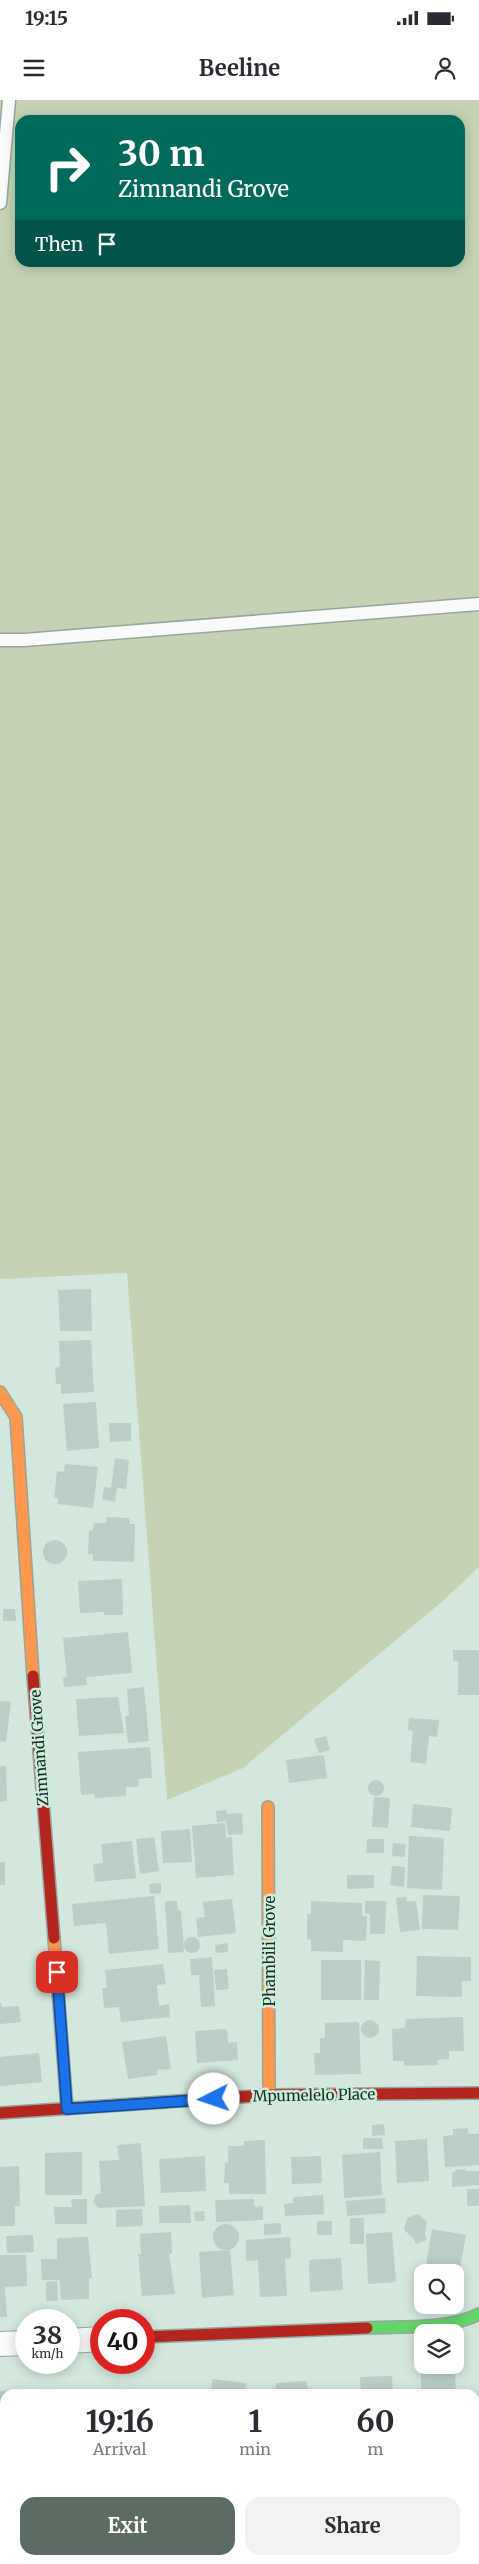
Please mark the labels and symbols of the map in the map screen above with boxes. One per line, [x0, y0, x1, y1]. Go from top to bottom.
street label: Zimnandi Grove [25, 1689, 53, 1807]
street label: Phambili Grove [260, 1895, 279, 2006]
pin [36, 1951, 78, 1993]
position arrow [187, 2072, 239, 2124]
street label: Mpumelelo Place [253, 2084, 376, 2106]
speed limit sign: 40 [90, 2309, 155, 2374]

